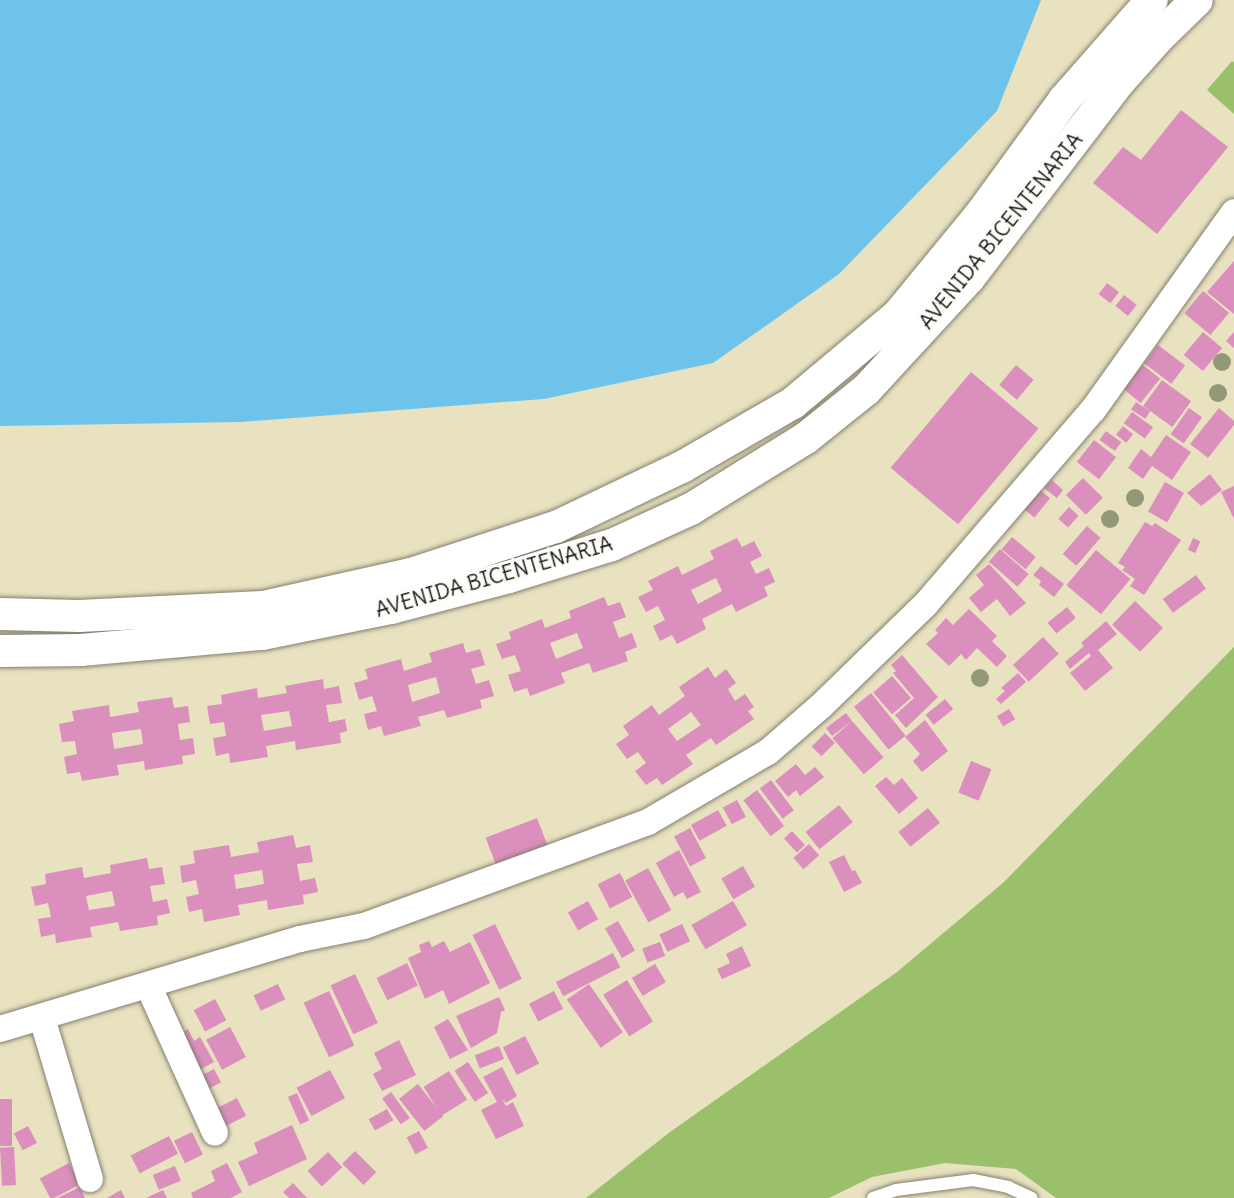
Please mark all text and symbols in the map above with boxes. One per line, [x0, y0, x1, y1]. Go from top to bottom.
street label: AVENIDA BICENTENARIA [914, 128, 1088, 334]
street label: AVENIDA BICENTENARIA [373, 531, 615, 623]

